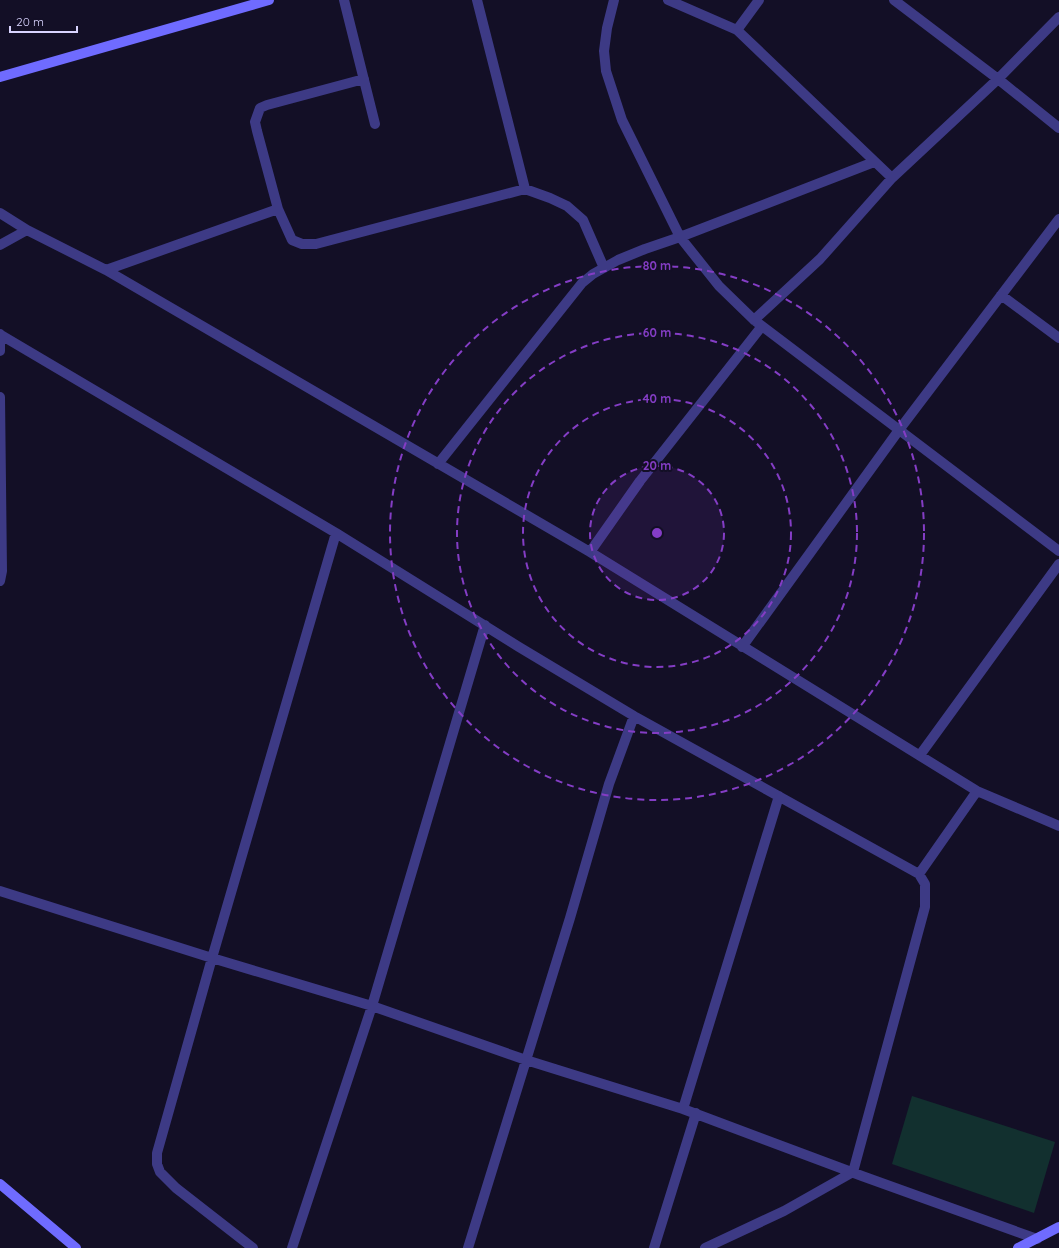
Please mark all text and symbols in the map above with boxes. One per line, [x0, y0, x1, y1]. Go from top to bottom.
scale bar [10, 8, 77, 34]
text: 20 m [16, 14, 44, 29]
text: 80 m [643, 258, 671, 273]
text: 60 m [643, 325, 671, 340]
text: 40 m [643, 391, 671, 406]
text: 20 m [643, 458, 671, 473]
centre of rings [650, 526, 664, 540]

